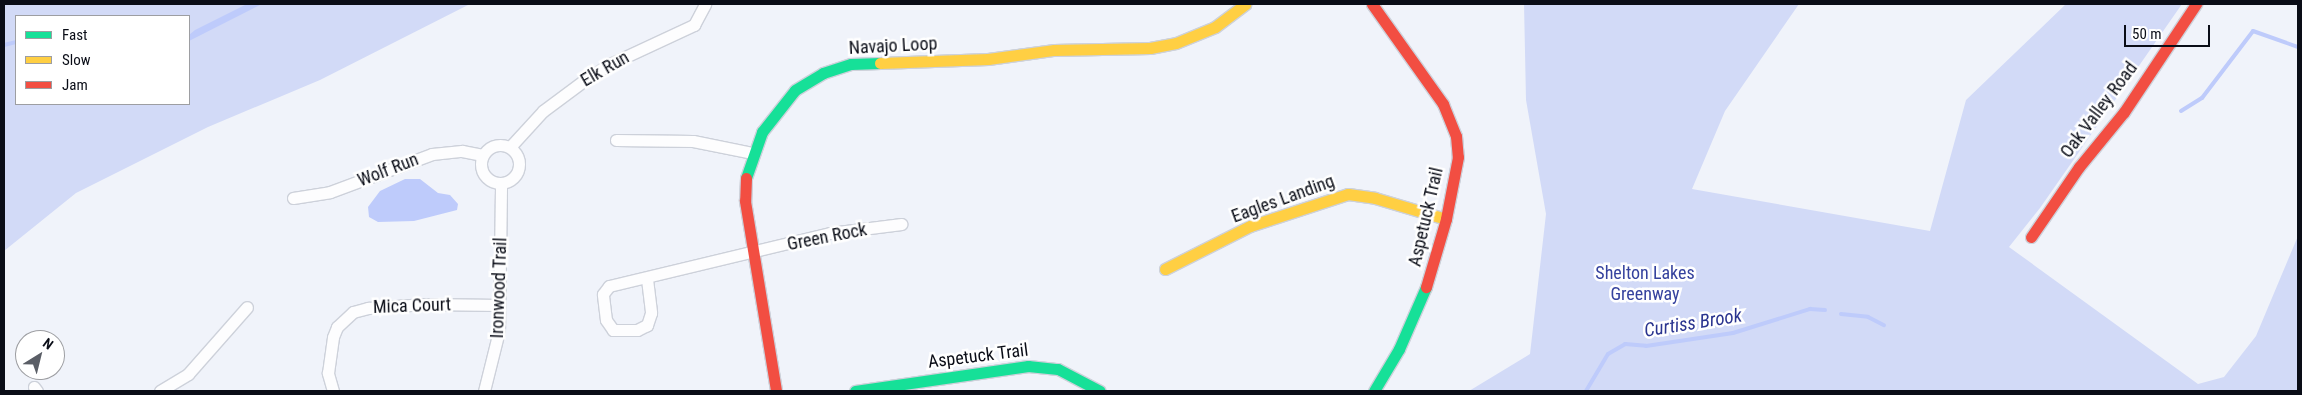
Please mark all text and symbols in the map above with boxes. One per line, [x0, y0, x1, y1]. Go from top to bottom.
legend [15, 15, 190, 105]
scale bar [2127, 15, 2213, 47]
text: 50 m [2132, 25, 2162, 43]
text: Fast [62, 26, 87, 44]
street label: Navajo Loop [848, 33, 938, 59]
street label: Elk Run [577, 47, 633, 91]
text: Slow [62, 51, 91, 69]
street label: Oak Valley Road [2056, 58, 2142, 162]
text: Jam [62, 76, 88, 94]
street label: Wolf Run [355, 149, 421, 191]
street label: Aspetuck Trail [1404, 165, 1448, 269]
street label: Eagles Landing [1229, 170, 1337, 228]
street label: Green Rock [785, 219, 869, 255]
street label: Ironwood Trail [486, 237, 512, 339]
park label: Shelton Lakes Greenway [1595, 263, 1695, 306]
street label: Mica Court [373, 294, 451, 318]
water label: Curtiss Brook [1643, 304, 1743, 342]
north arrow [15, 330, 65, 380]
text: N [40, 335, 56, 353]
street label: Aspetuck Trail [926, 339, 1030, 373]

